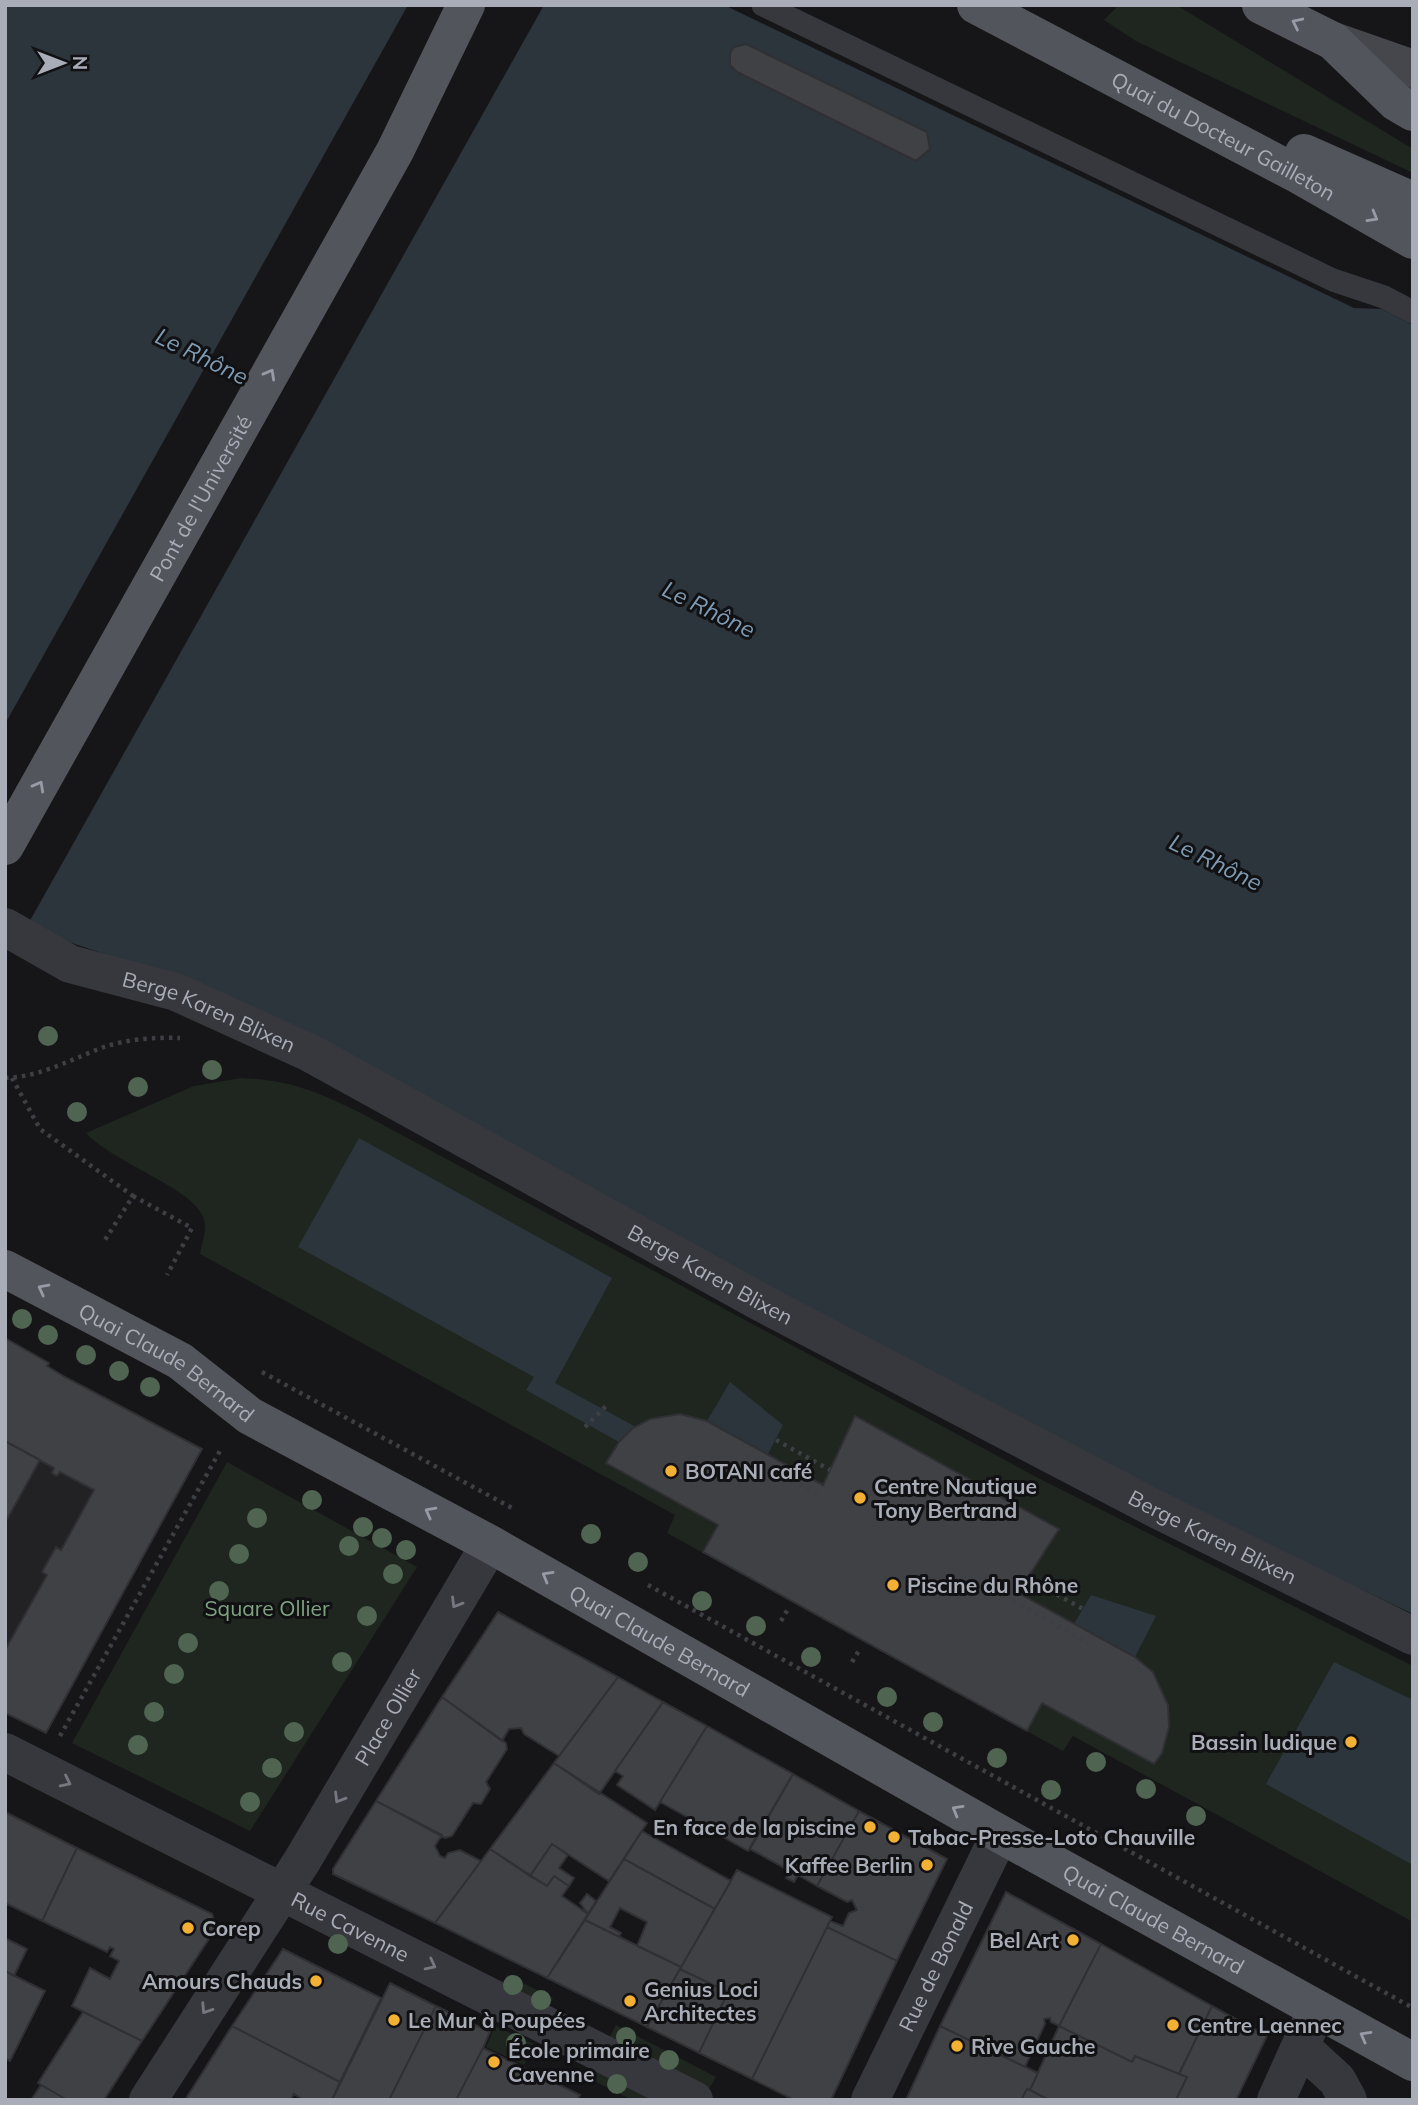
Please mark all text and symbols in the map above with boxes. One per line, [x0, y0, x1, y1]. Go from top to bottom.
one-way arrow [1292, 17, 1304, 31]
north arrow [28, 28, 98, 98]
text: N [68, 56, 92, 70]
street label: Quai du Docteur Gailleton [1107, 66, 1340, 206]
one-way arrow [1366, 209, 1379, 222]
water label: Le Rhône [151, 321, 253, 391]
one-way arrow [262, 369, 275, 382]
street label: Pont de l'Université [143, 410, 257, 586]
water label: Le Rhône [658, 574, 760, 644]
one-way arrow [31, 781, 44, 794]
water label: Le Rhône [1165, 827, 1267, 897]
street label: Berge Karen Blixen [120, 965, 300, 1058]
street label: Berge Karen Blixen [623, 1218, 797, 1330]
one-way arrow [38, 1284, 50, 1297]
street label: Quai Claude Bernard [74, 1297, 260, 1427]
place label: BOTANI café [685, 1458, 812, 1484]
marker: BOTANI café [663, 1463, 679, 1479]
place label: Centre Nautique Tony Bertrand [874, 1473, 1037, 1523]
street label: Berge Karen Blixen [1124, 1484, 1301, 1590]
marker: Centre Nautique Tony Bertrand [852, 1490, 868, 1506]
one-way arrow [425, 1507, 437, 1520]
one-way arrow [541, 1571, 554, 1584]
place label: Piscine du Rhône [907, 1572, 1078, 1598]
marker: Piscine du Rhône [885, 1577, 901, 1593]
street label: Quai Claude Bernard [565, 1579, 755, 1702]
park label: Square Ollier [204, 1595, 330, 1621]
one-way arrow [451, 1596, 464, 1609]
street label: Place Ollier [349, 1663, 427, 1770]
place label: Bassin ludique [1191, 1729, 1337, 1755]
marker: Bassin ludique [1343, 1734, 1359, 1750]
one-way arrow [59, 1774, 71, 1788]
one-way arrow [334, 1791, 347, 1804]
one-way arrow [952, 1805, 965, 1818]
place label: En face de la piscine [653, 1814, 856, 1840]
marker: En face de la piscine [862, 1819, 878, 1835]
place label: Tabac-Presse-Loto Chauville [908, 1824, 1195, 1850]
marker: Tabac-Presse-Loto Chauville [886, 1829, 902, 1845]
place label: Kaffee Berlin [785, 1852, 913, 1878]
marker: Kaffee Berlin [919, 1857, 935, 1873]
street label: Quai Claude Bernard [1058, 1858, 1249, 1979]
street label: Rue Cavenne [287, 1886, 414, 1967]
street label: Rue de Bonald [893, 1897, 978, 2036]
place label: Corep [202, 1915, 261, 1941]
marker: Corep [180, 1920, 196, 1936]
place label: Bel Art [989, 1927, 1059, 1953]
marker: Bel Art [1065, 1932, 1081, 1948]
one-way arrow [424, 1957, 436, 1970]
place label: Amours Chauds [142, 1968, 302, 1994]
marker: Amours Chauds [308, 1973, 324, 1989]
place label: Genius Loci Architectes [644, 1976, 758, 2026]
marker: Genius Loci Architectes [622, 1993, 638, 2009]
one-way arrow [202, 2001, 215, 2014]
place label: Le Mur à Poupées [408, 2007, 585, 2033]
marker: Le Mur à Poupées [386, 2012, 402, 2028]
place label: Centre Laennec [1187, 2012, 1342, 2038]
marker: Centre Laennec [1165, 2017, 1181, 2033]
one-way arrow [1360, 2031, 1372, 2044]
place label: Rive Gauche [971, 2033, 1096, 2059]
place label: École primaire Cavenne [508, 2037, 650, 2087]
marker: Rive Gauche [949, 2038, 965, 2054]
marker: École primaire Cavenne [486, 2054, 502, 2070]

